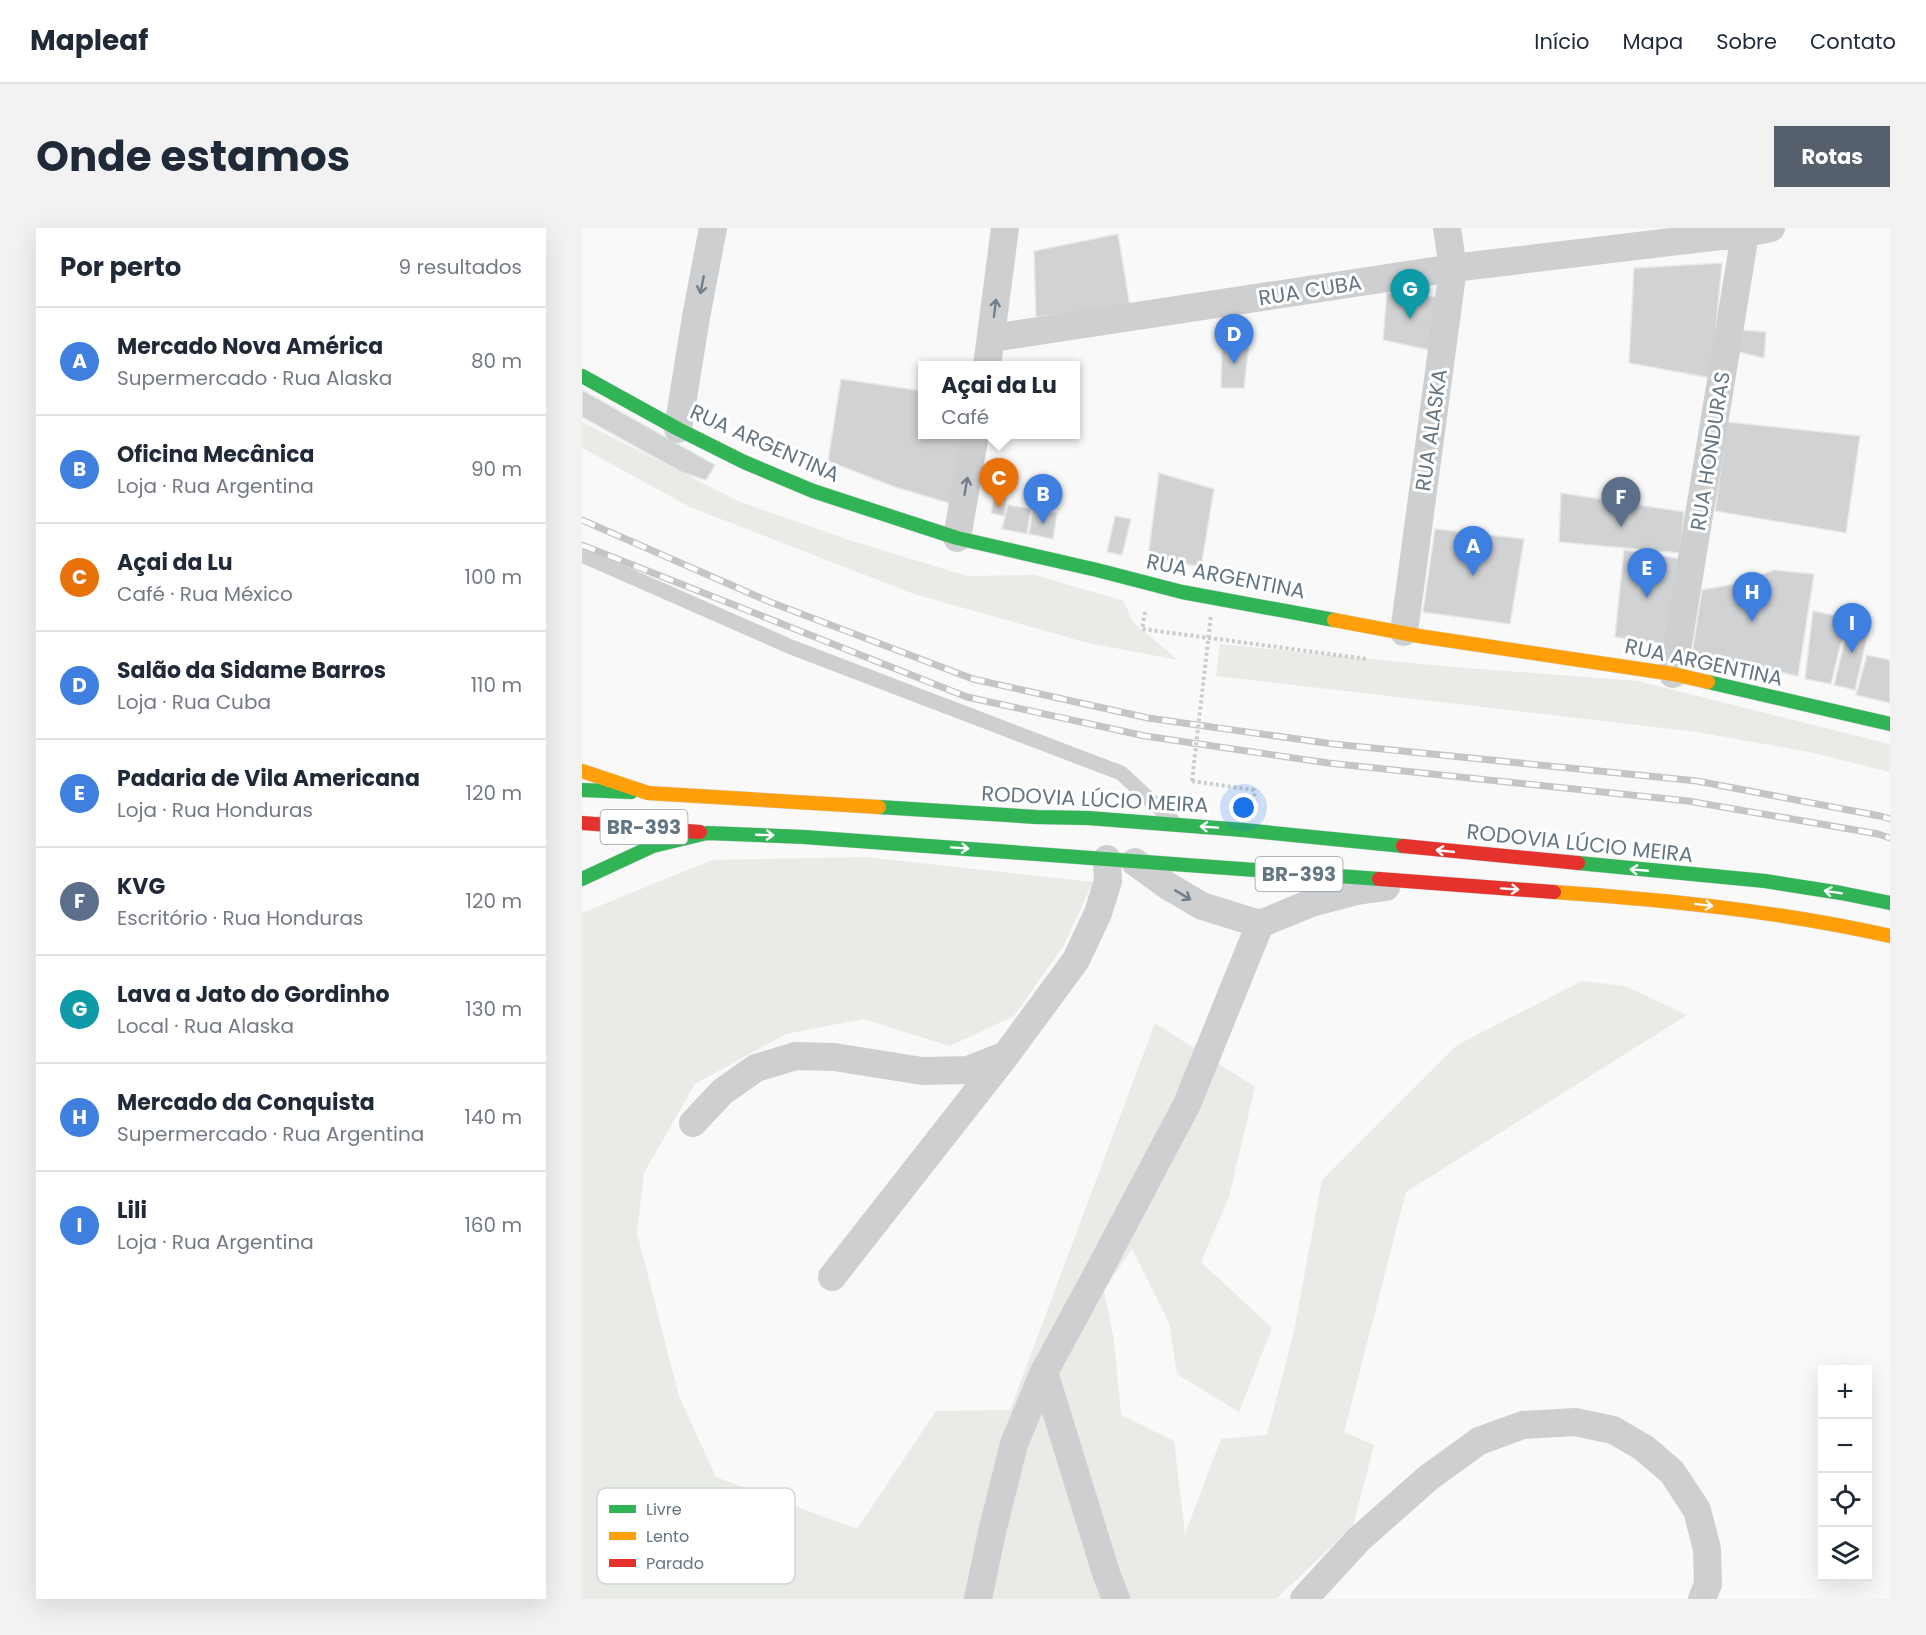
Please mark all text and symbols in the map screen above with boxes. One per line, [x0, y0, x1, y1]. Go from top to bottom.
text: Mapleaf [30, 21, 148, 60]
text: Início [1534, 27, 1589, 56]
text: Mapa [1622, 27, 1683, 56]
text: Sobre [1716, 27, 1777, 56]
text: Contato [1810, 27, 1896, 56]
button: Rotas [1774, 126, 1890, 187]
text: Onde estamos [36, 127, 350, 186]
text: Por perto [60, 249, 181, 285]
text: 9 resultados [398, 253, 522, 281]
street label: RUA CUBA [1256, 268, 1364, 312]
pin: G [1390, 270, 1430, 319]
one-way arrow [696, 275, 707, 295]
one-way arrow [990, 298, 1001, 318]
pin: D [1214, 314, 1254, 364]
text: Mercado Nova América [117, 331, 383, 362]
text: A [72, 347, 87, 375]
text: 80 m [471, 347, 522, 375]
popup [918, 361, 1080, 439]
text: Supermercado · Rua Alaska [117, 364, 392, 392]
street label: RUA ALASKA [1408, 367, 1454, 493]
street label: RUA HONDURAS [1683, 369, 1737, 533]
text: Açai da Lu [941, 370, 1057, 401]
street label: RUA ARGENTINA [686, 397, 844, 489]
text: Café [941, 403, 989, 431]
text: Oficina Mecânica [117, 439, 315, 470]
text: B [73, 455, 86, 483]
text: 90 m [471, 455, 522, 483]
pin: C [980, 458, 1018, 508]
text: Loja · Rua Argentina [117, 472, 314, 500]
pin: B [1024, 474, 1062, 524]
one-way arrow [961, 477, 972, 496]
pin: F [1602, 478, 1640, 527]
pin: A [1454, 526, 1492, 576]
street label: RUA ARGENTINA [1144, 546, 1308, 606]
text: Açai da Lu [117, 547, 232, 578]
pin: E [1628, 548, 1666, 598]
text: C [72, 563, 87, 591]
text: 100 m [465, 563, 522, 591]
pin: H [1732, 572, 1772, 622]
text: Café · Rua México [117, 580, 293, 608]
pin: I [1832, 604, 1872, 653]
street label: RUA ARGENTINA [1622, 631, 1786, 693]
text: Salão da Sidame Barros [117, 655, 386, 686]
text: D [72, 671, 87, 699]
text: 110 m [471, 671, 522, 699]
text: Loja · Rua Cuba [117, 688, 271, 716]
text: Padaria de Vila Americana [117, 763, 420, 794]
text: E [74, 779, 85, 807]
text: 120 m [466, 779, 522, 807]
street label: RODOVIA LÚCIO MEIRA [981, 779, 1209, 819]
your location [1229, 793, 1258, 822]
text: Loja · Rua Honduras [117, 796, 313, 824]
road number: BR-393 [601, 810, 688, 844]
street label: RODOVIA LÚCIO MEIRA [1465, 817, 1695, 869]
one-way arrow [1200, 821, 1220, 832]
one-way arrow [755, 830, 775, 841]
one-way arrow [949, 842, 969, 853]
one-way arrow [1435, 845, 1455, 856]
road number: BR-393 [1256, 857, 1342, 891]
one-way arrow [1630, 864, 1649, 875]
text: KVG [117, 871, 165, 902]
one-way arrow [1500, 884, 1520, 895]
one-way arrow [1823, 886, 1843, 897]
text: F [74, 887, 85, 915]
text: 120 m [466, 887, 522, 915]
one-way arrow [1174, 889, 1191, 901]
one-way arrow [1694, 900, 1714, 911]
text: Escritório · Rua Honduras [117, 904, 363, 932]
text: Lava a Jato do Gordinho [117, 979, 390, 1010]
text: G [72, 995, 87, 1023]
text: 130 m [465, 995, 522, 1023]
text: Local · Rua Alaska [117, 1012, 294, 1040]
text: Mercado da Conquista [117, 1087, 375, 1118]
text: H [72, 1103, 87, 1131]
text: 140 m [465, 1103, 522, 1131]
text: Supermercado · Rua Argentina [117, 1120, 424, 1148]
text: Lili [117, 1195, 147, 1226]
text: I [77, 1211, 82, 1239]
text: 160 m [464, 1211, 522, 1239]
text: Loja · Rua Argentina [117, 1228, 314, 1256]
map controls [1818, 1365, 1872, 1581]
button: + [1818, 1365, 1872, 1419]
button: − [1818, 1419, 1872, 1473]
button: locate [1818, 1473, 1872, 1527]
legend [597, 1488, 795, 1584]
text: Livre [646, 1498, 682, 1521]
text: Lento [646, 1525, 689, 1548]
button: layers [1818, 1527, 1872, 1581]
text: Parado [646, 1552, 704, 1575]

